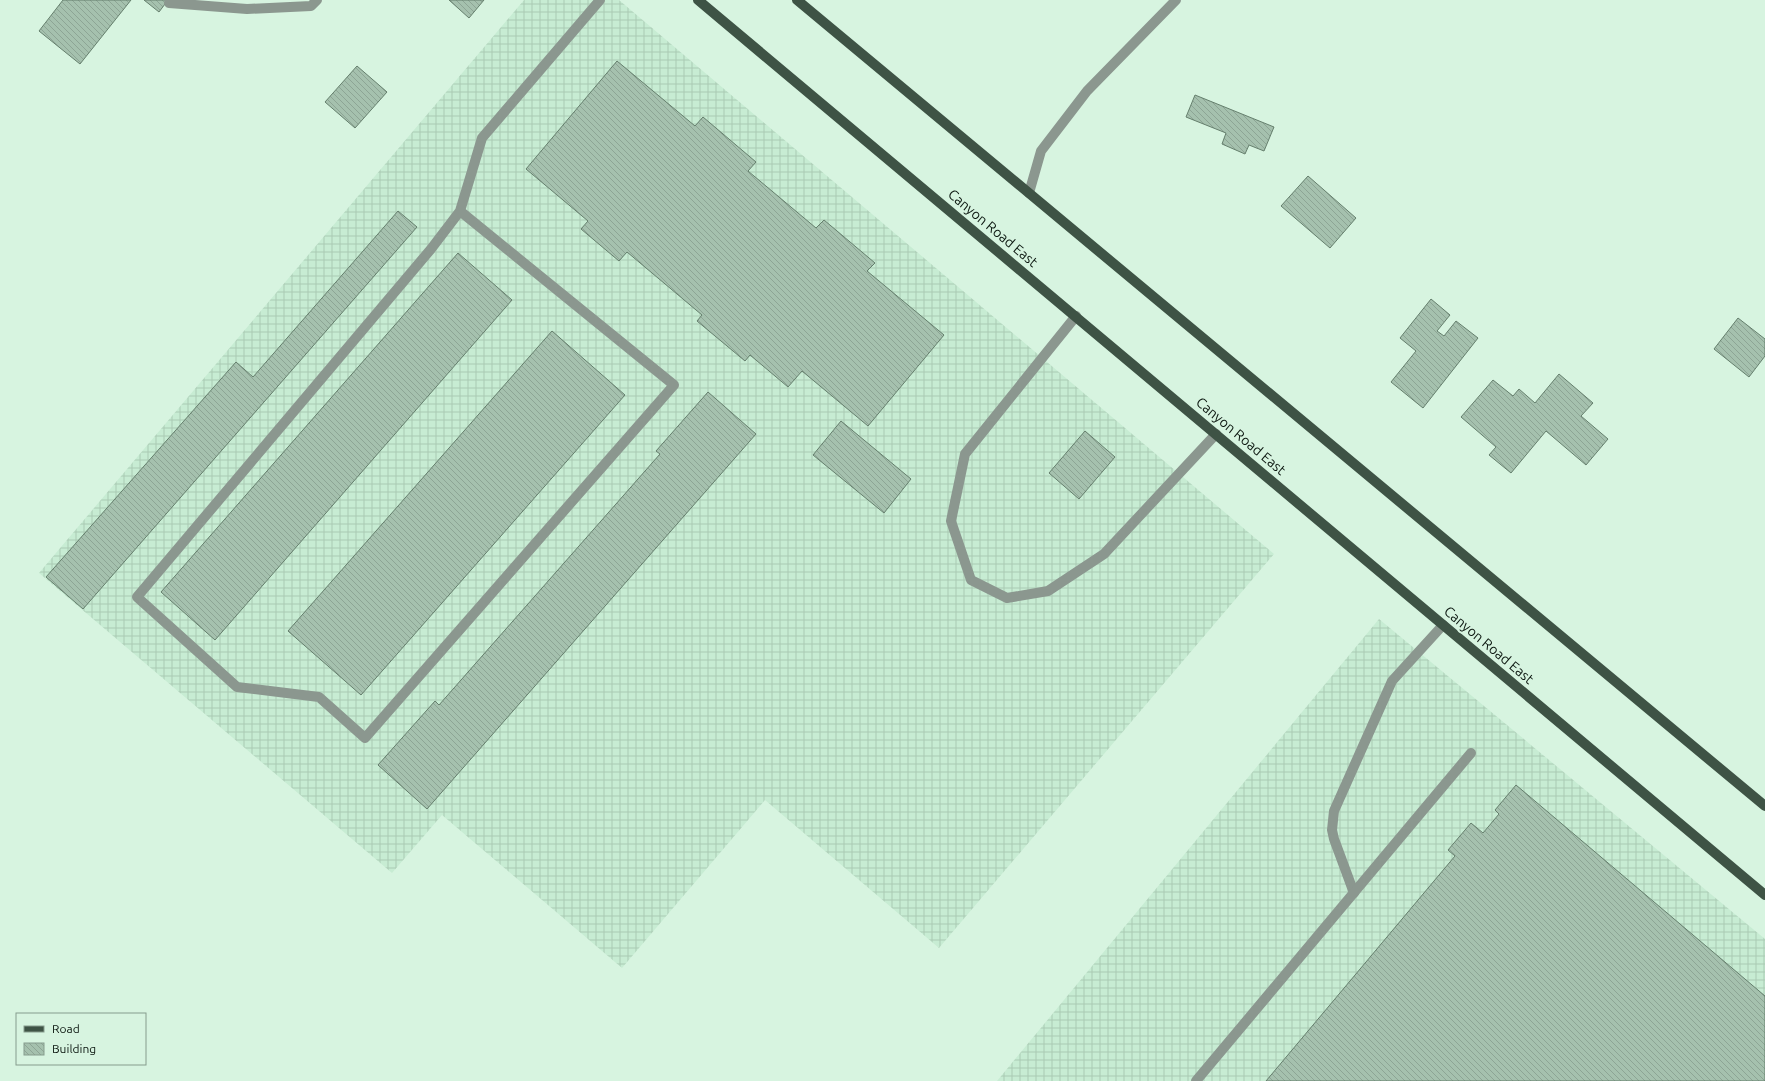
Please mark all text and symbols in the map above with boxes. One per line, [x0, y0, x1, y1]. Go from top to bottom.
street label: Canyon Road East [945, 186, 1041, 270]
street label: Canyon Road East [1193, 394, 1289, 478]
street label: Canyon Road East [1441, 603, 1537, 687]
legend [16, 1013, 146, 1065]
text: Road [52, 1022, 80, 1035]
text: Building [52, 1042, 96, 1055]

